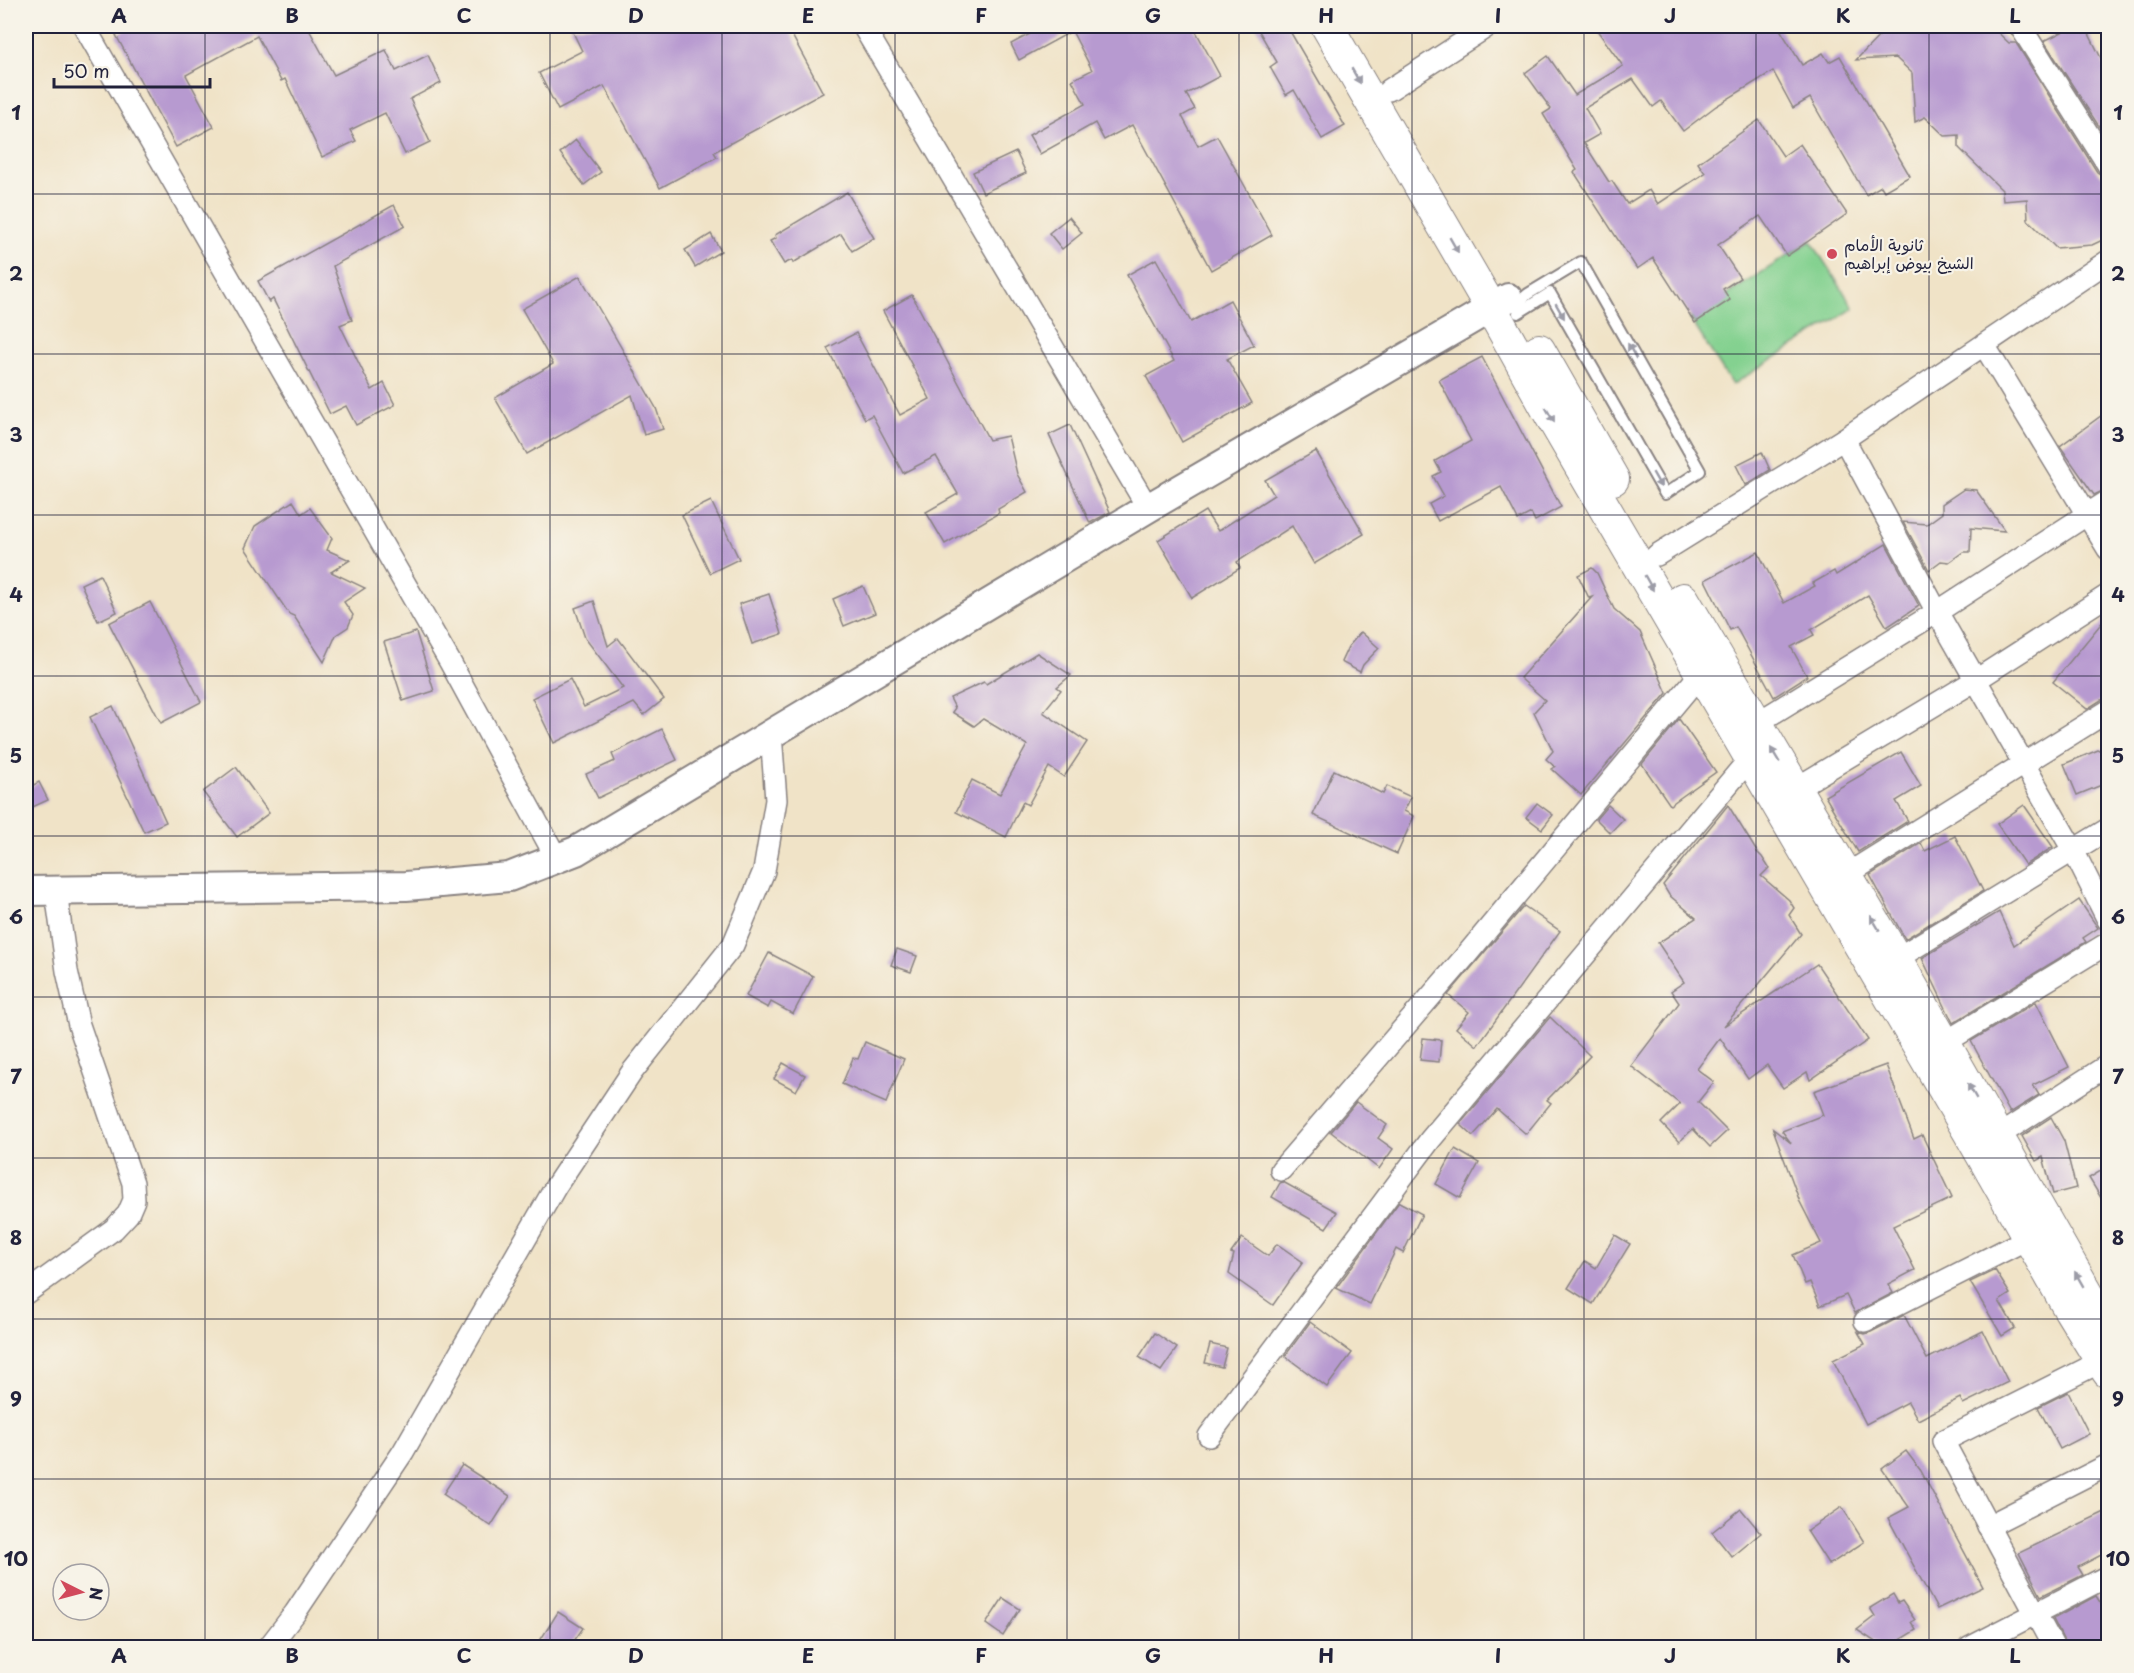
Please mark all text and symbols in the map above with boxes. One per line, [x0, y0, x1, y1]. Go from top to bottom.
text: A [111, 0, 127, 30]
text: B [285, 0, 299, 30]
text: C [456, 0, 472, 30]
text: D [628, 0, 644, 30]
text: E [802, 0, 814, 30]
text: F [975, 0, 987, 30]
text: G [1145, 0, 1161, 30]
text: H [1318, 0, 1334, 30]
text: I [1495, 0, 1501, 30]
text: J [1664, 0, 1676, 30]
text: K [1836, 0, 1851, 30]
text: L [2009, 0, 2021, 30]
scale bar [54, 51, 210, 89]
text: 50 m [63, 57, 110, 84]
one-way arrow [1351, 68, 1362, 84]
text: 1 [11, 97, 21, 127]
text: 1 [2113, 97, 2123, 127]
place label: ثانوية الأمام الشيخ بيوض إبراهيم [1844, 232, 1974, 276]
one-way arrow [1449, 237, 1460, 253]
marker: ثانوية الأمام الشيخ بيوض إبراهيم [1825, 247, 1839, 261]
text: 2 [9, 258, 23, 288]
text: 2 [2111, 258, 2125, 288]
one-way arrow [1555, 303, 1566, 319]
one-way arrow [1627, 342, 1637, 359]
one-way arrow [1545, 406, 1555, 423]
text: 3 [9, 419, 23, 449]
text: 3 [2111, 419, 2125, 449]
one-way arrow [1652, 472, 1663, 488]
one-way arrow [1643, 575, 1654, 591]
text: 4 [9, 579, 23, 609]
text: 4 [2111, 579, 2125, 609]
text: 5 [10, 740, 22, 770]
text: 5 [2112, 740, 2124, 770]
one-way arrow [1770, 747, 1781, 763]
text: 6 [9, 901, 23, 931]
text: 6 [2111, 901, 2125, 931]
one-way arrow [1869, 915, 1880, 931]
text: 7 [10, 1061, 22, 1091]
text: 7 [2112, 1061, 2124, 1091]
one-way arrow [1967, 1083, 1977, 1100]
text: 8 [10, 1222, 22, 1252]
text: 8 [2112, 1222, 2124, 1252]
one-way arrow [2074, 1271, 2085, 1287]
text: 9 [10, 1383, 22, 1413]
text: 9 [2112, 1383, 2124, 1413]
text: 10 [4, 1543, 28, 1573]
text: 10 [2106, 1543, 2130, 1573]
north arrow [51, 1562, 111, 1622]
text: N [84, 1586, 110, 1601]
text: A [111, 1640, 127, 1670]
text: B [285, 1640, 299, 1670]
text: C [456, 1640, 472, 1670]
text: D [628, 1640, 644, 1670]
text: E [802, 1640, 814, 1670]
text: F [975, 1640, 987, 1670]
text: G [1145, 1640, 1161, 1670]
text: H [1318, 1640, 1334, 1670]
text: I [1495, 1640, 1501, 1670]
text: J [1664, 1640, 1676, 1670]
text: K [1836, 1640, 1851, 1670]
text: L [2009, 1640, 2021, 1670]

